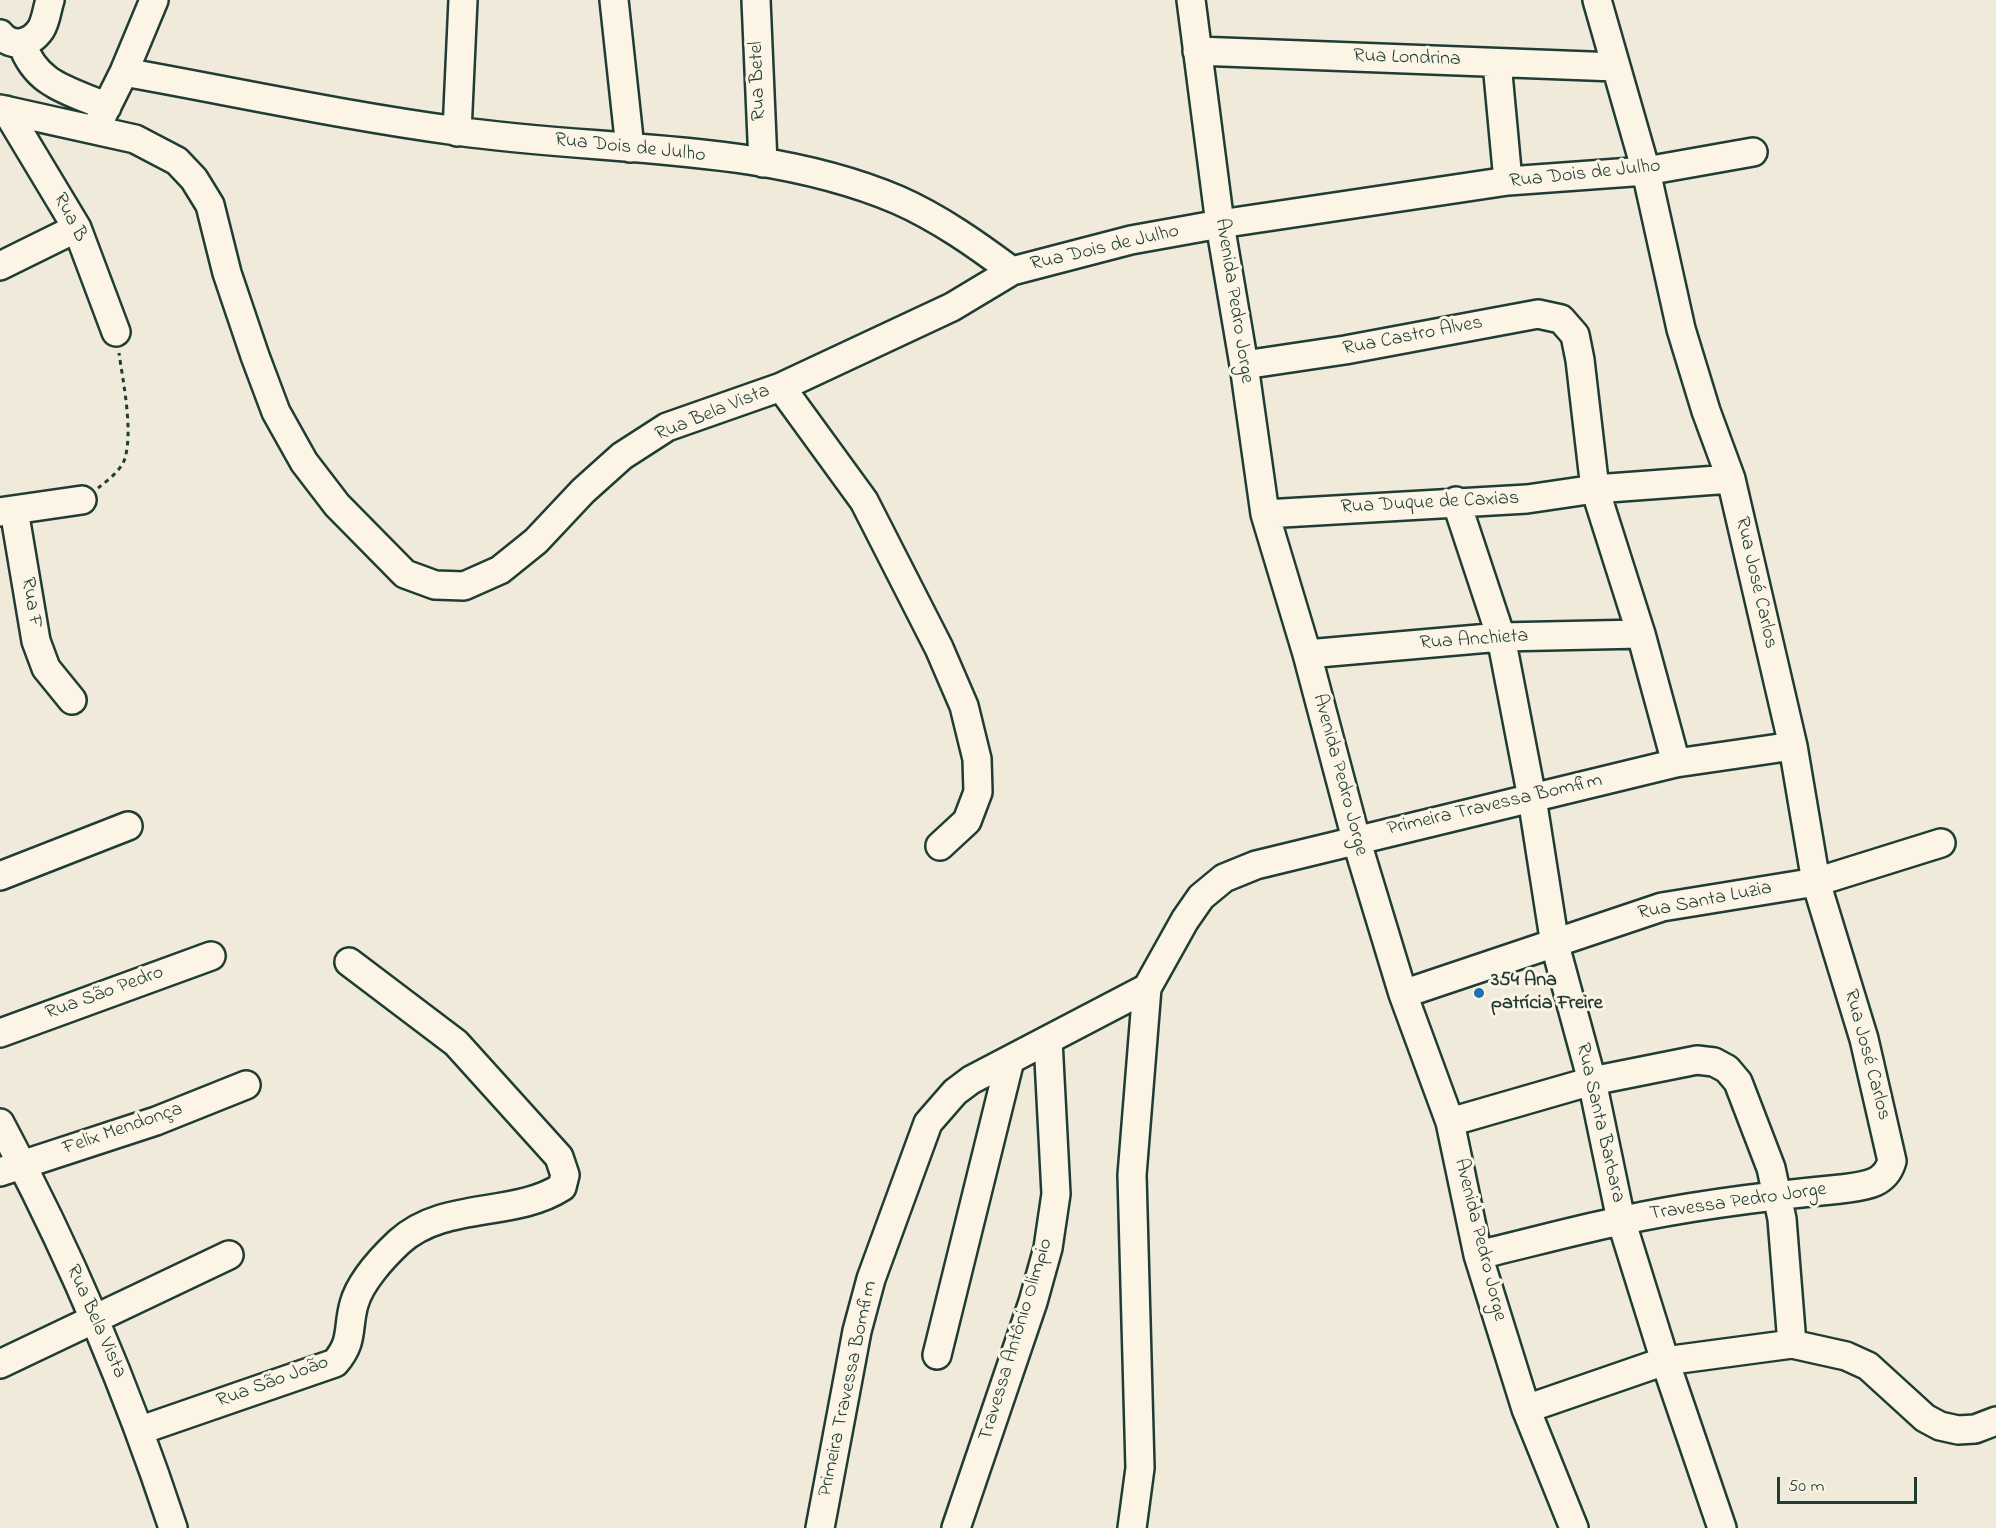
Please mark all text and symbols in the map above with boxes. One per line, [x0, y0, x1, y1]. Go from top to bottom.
street label: Rua Betel [746, 41, 772, 121]
street label: Rua Londrina [1353, 45, 1461, 73]
street label: Rua Dois de Julho [553, 129, 707, 169]
street label: Rua Dois de Julho [1508, 155, 1662, 195]
street label: Rua B [47, 190, 91, 246]
street label: Avenida Pedro Jorge [1208, 217, 1258, 385]
street label: Rua Dois de Julho [1028, 220, 1182, 278]
street label: Rua Castro Alves [1341, 312, 1485, 362]
street label: Rua Bela Vista [652, 380, 774, 448]
street label: Rua Duque de Caxias [1340, 487, 1520, 521]
street label: Rua José Carlos [1728, 515, 1782, 651]
street label: Rua F [14, 576, 46, 630]
street label: Rua Anchieta [1419, 625, 1529, 657]
street label: Avenida Pedro Jorge [1306, 691, 1372, 859]
street label: Primeira Travessa Bomfim [1385, 770, 1605, 842]
street label: Rua Santa Luzia [1636, 877, 1774, 927]
street label: Rua São Pedro [43, 962, 167, 1026]
place label: 354 Ana patrícia Freire [1491, 970, 1603, 1017]
marker: 354 Ana patrícia Freire [1472, 986, 1486, 1000]
street label: Rua José Carlos [1837, 987, 1895, 1123]
street label: Rua Santa Barbara [1569, 1041, 1629, 1205]
street label: Felix Mendonça [60, 1098, 186, 1162]
street label: Avenida Pedro Jorge [1447, 1156, 1511, 1324]
street label: Travessa Pedro Jorge [1648, 1179, 1828, 1227]
street label: Travessa Antônio Olimpio [975, 1236, 1059, 1444]
street label: Rua Bela Vista [59, 1262, 131, 1382]
street label: Primeira Travessa Bomfim [814, 1279, 884, 1499]
street label: Rua São João [214, 1352, 332, 1414]
scale bar [1780, 1465, 1920, 1503]
text: 50 m [1788, 1474, 1825, 1500]

